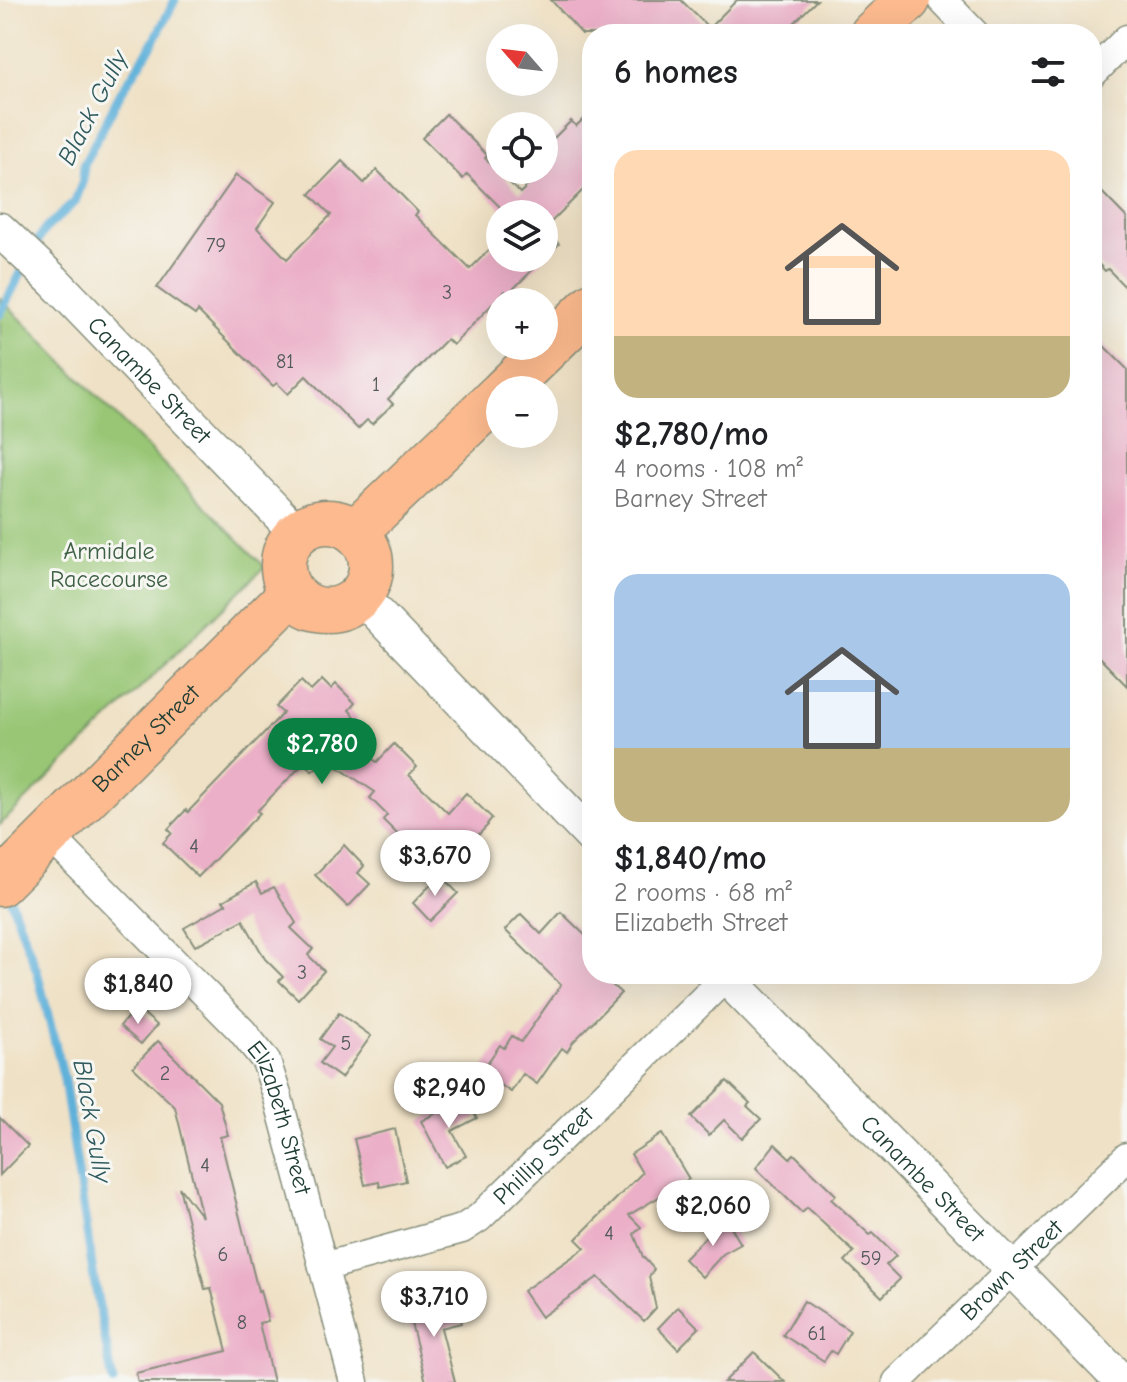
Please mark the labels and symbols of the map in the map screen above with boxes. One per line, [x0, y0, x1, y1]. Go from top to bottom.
north arrow [486, 24, 558, 96]
water label: Black Gully [51, 45, 135, 170]
house number: 79 [206, 234, 226, 257]
house number: 3 [442, 281, 452, 304]
street label: Canambe Street [82, 311, 218, 450]
house number: 81 [276, 350, 294, 373]
house number: 1 [372, 373, 380, 396]
park label: Armidale Racecourse [50, 537, 168, 593]
street label: Barney Street [86, 678, 206, 798]
pin: $2,780 [257, 718, 387, 786]
pin: $3,670 [370, 830, 500, 898]
house number: 4 [189, 835, 199, 858]
pin: $1,840 [73, 958, 203, 1026]
house number: 3 [297, 961, 307, 984]
house number: 5 [341, 1032, 351, 1055]
street label: Elizabeth Street [241, 1035, 317, 1198]
water label: Black Gully [66, 1057, 118, 1186]
house number: 2 [160, 1062, 170, 1085]
pin: $2,940 [384, 1062, 514, 1130]
street label: Phillip Street [487, 1100, 600, 1210]
street label: Canambe Street [855, 1109, 992, 1248]
house number: 4 [200, 1154, 210, 1177]
pin: $2,060 [648, 1180, 778, 1248]
street label: Brown Street [954, 1213, 1069, 1326]
house number: 4 [604, 1222, 614, 1245]
house number: 6 [218, 1243, 228, 1266]
house number: 59 [860, 1247, 882, 1270]
pin: $3,710 [369, 1271, 499, 1339]
house number: 8 [237, 1311, 247, 1334]
house number: 61 [808, 1322, 826, 1345]

